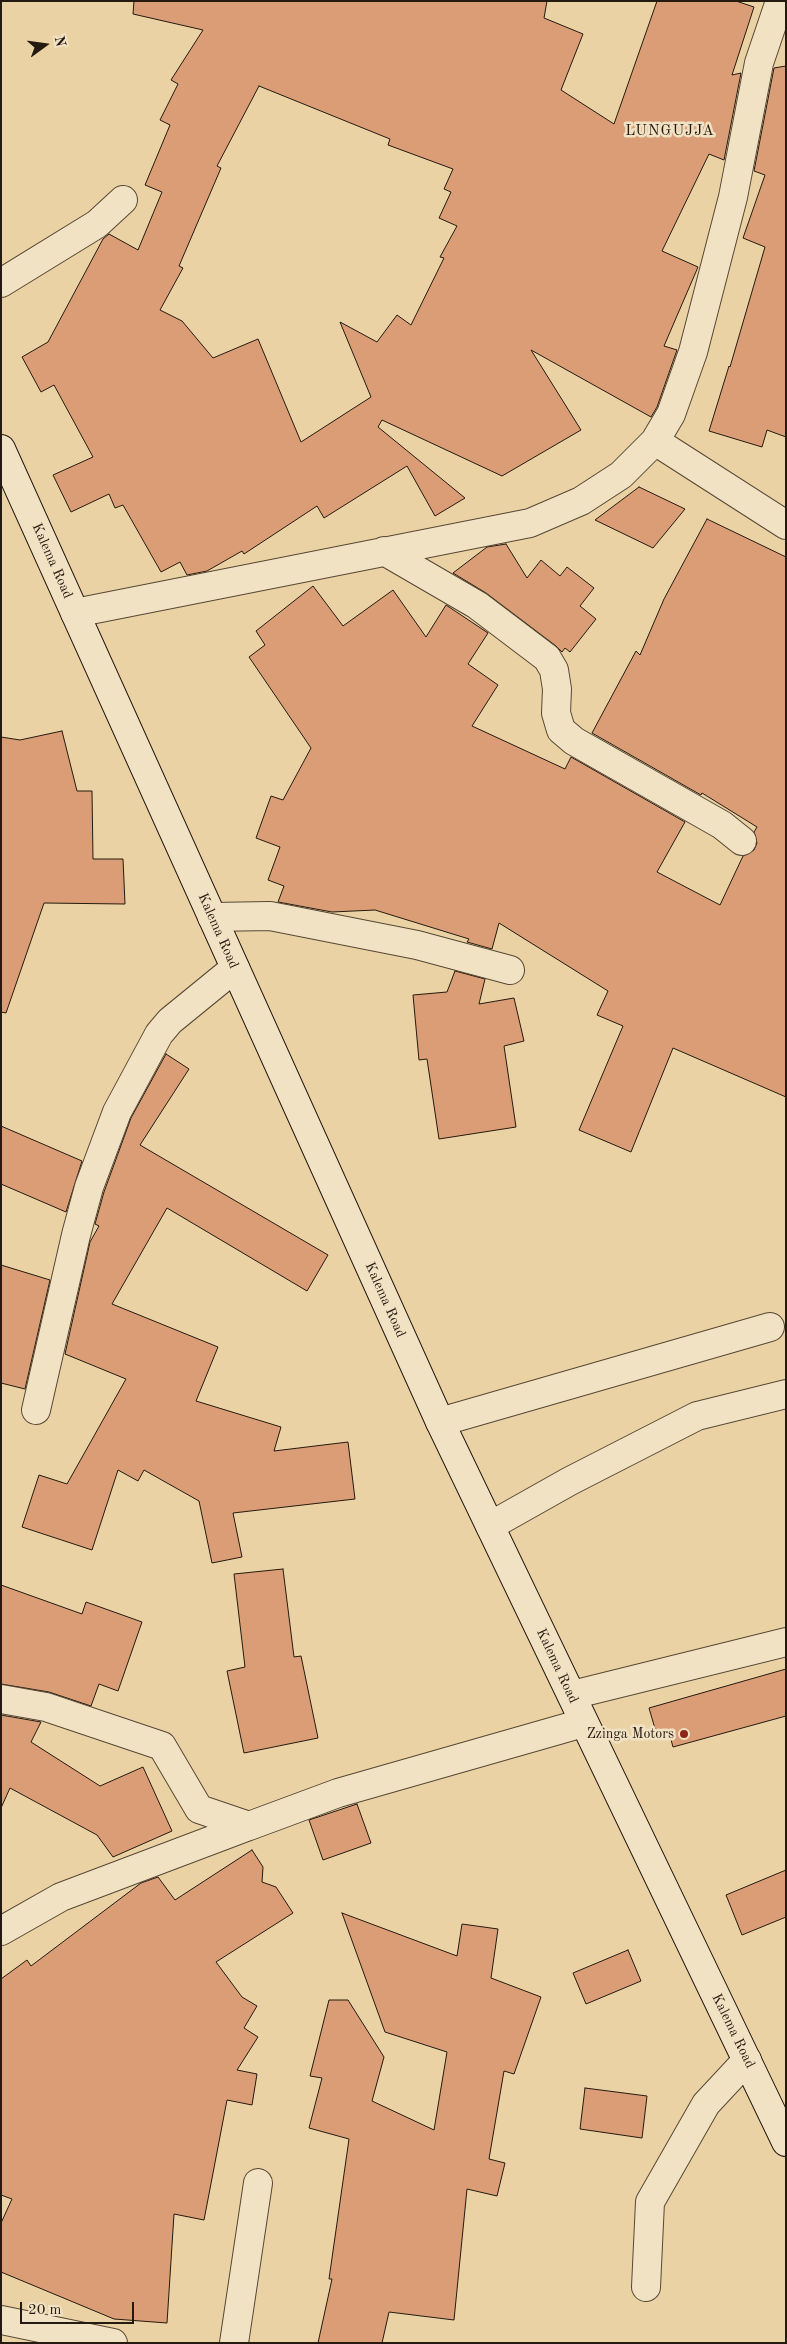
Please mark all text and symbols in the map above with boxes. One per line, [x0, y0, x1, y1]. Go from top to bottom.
north arrow [20, 20, 70, 70]
text: N [51, 34, 68, 48]
district label: LUNGUJJA [624, 122, 716, 140]
street label: Kalema Road [28, 521, 76, 601]
street label: Kalema Road [194, 891, 242, 971]
street label: Kalema Road [361, 1260, 409, 1340]
street label: Kalema Road [532, 1626, 582, 1706]
place label: Zzinga Motors [587, 1726, 674, 1742]
marker: Zzinga Motors [678, 1728, 690, 1740]
street label: Kalema Road [708, 1991, 758, 2071]
scale bar [22, 2292, 136, 2324]
text: 20 m [28, 2303, 62, 2318]

